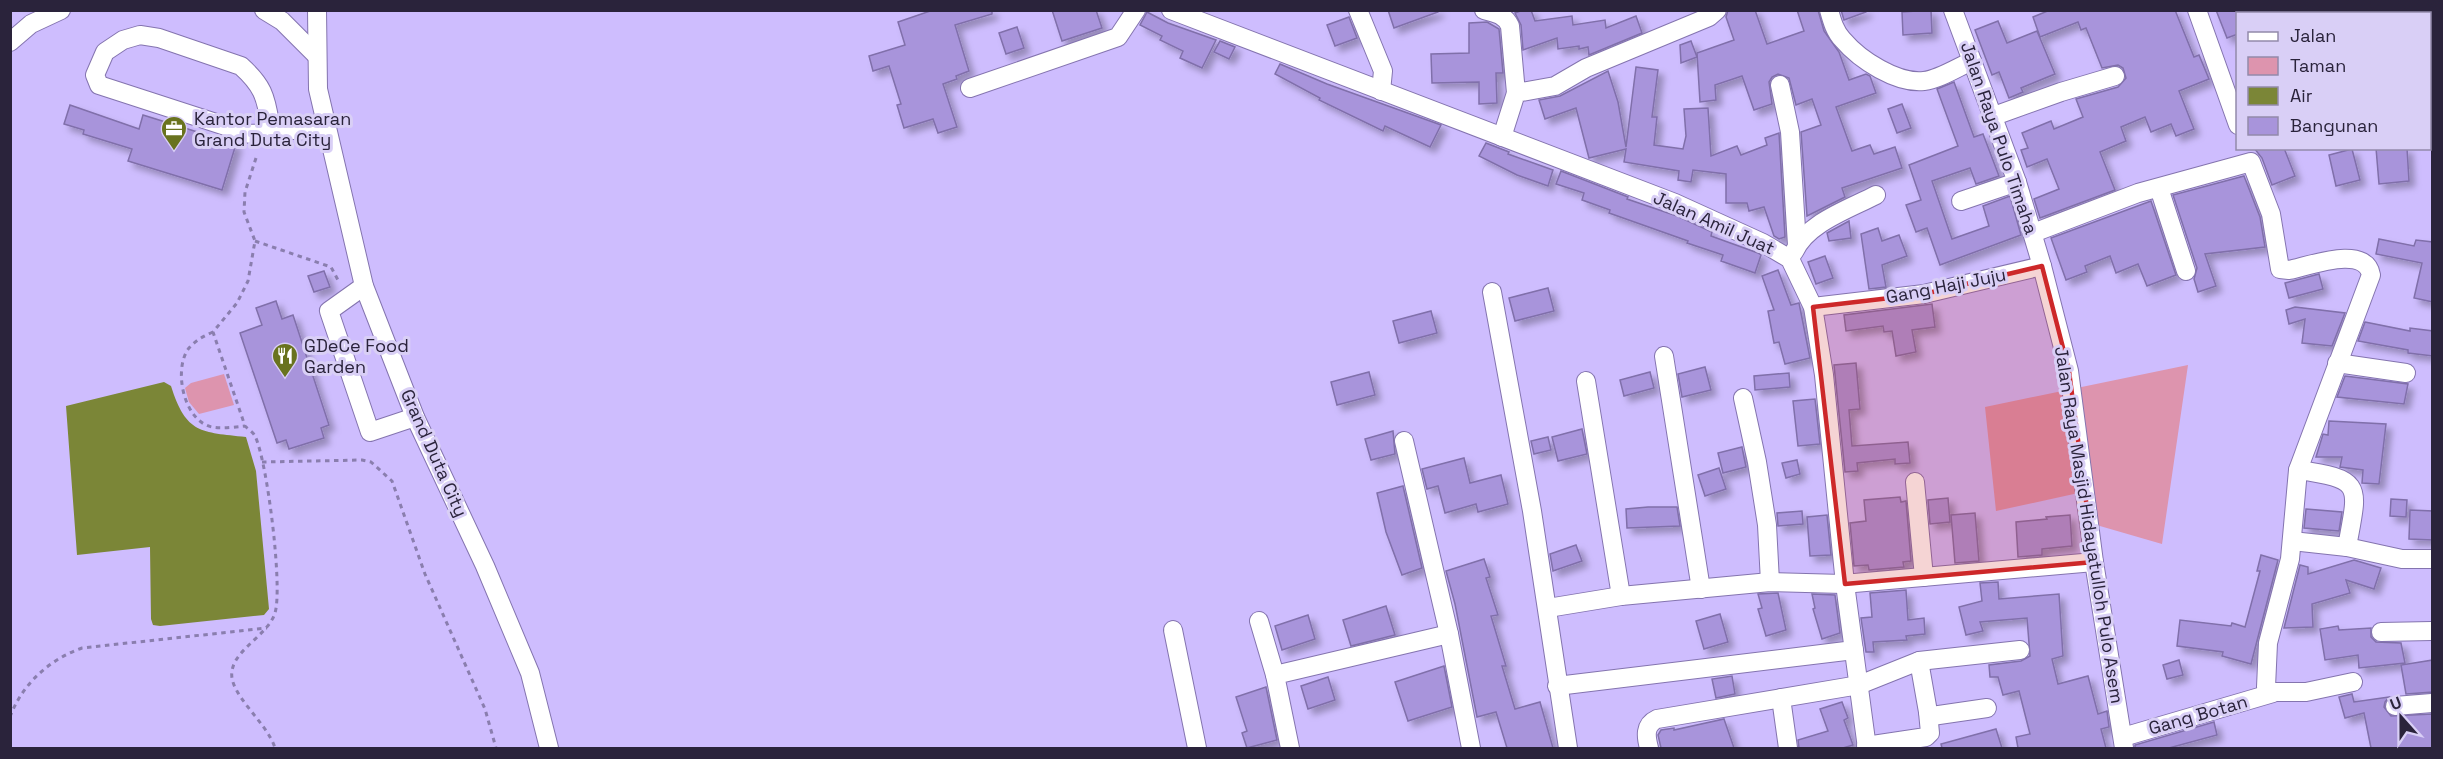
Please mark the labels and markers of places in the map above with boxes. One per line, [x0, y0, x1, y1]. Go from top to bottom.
place label: Kantor Pemasaran Grand Duta City [194, 107, 351, 151]
office icon: Kantor Pemasaran Grand Duta City [159, 114, 189, 152]
place label: GDeCe Food Garden [304, 334, 409, 378]
restaurant icon: GDeCe Food Garden [270, 341, 300, 379]

